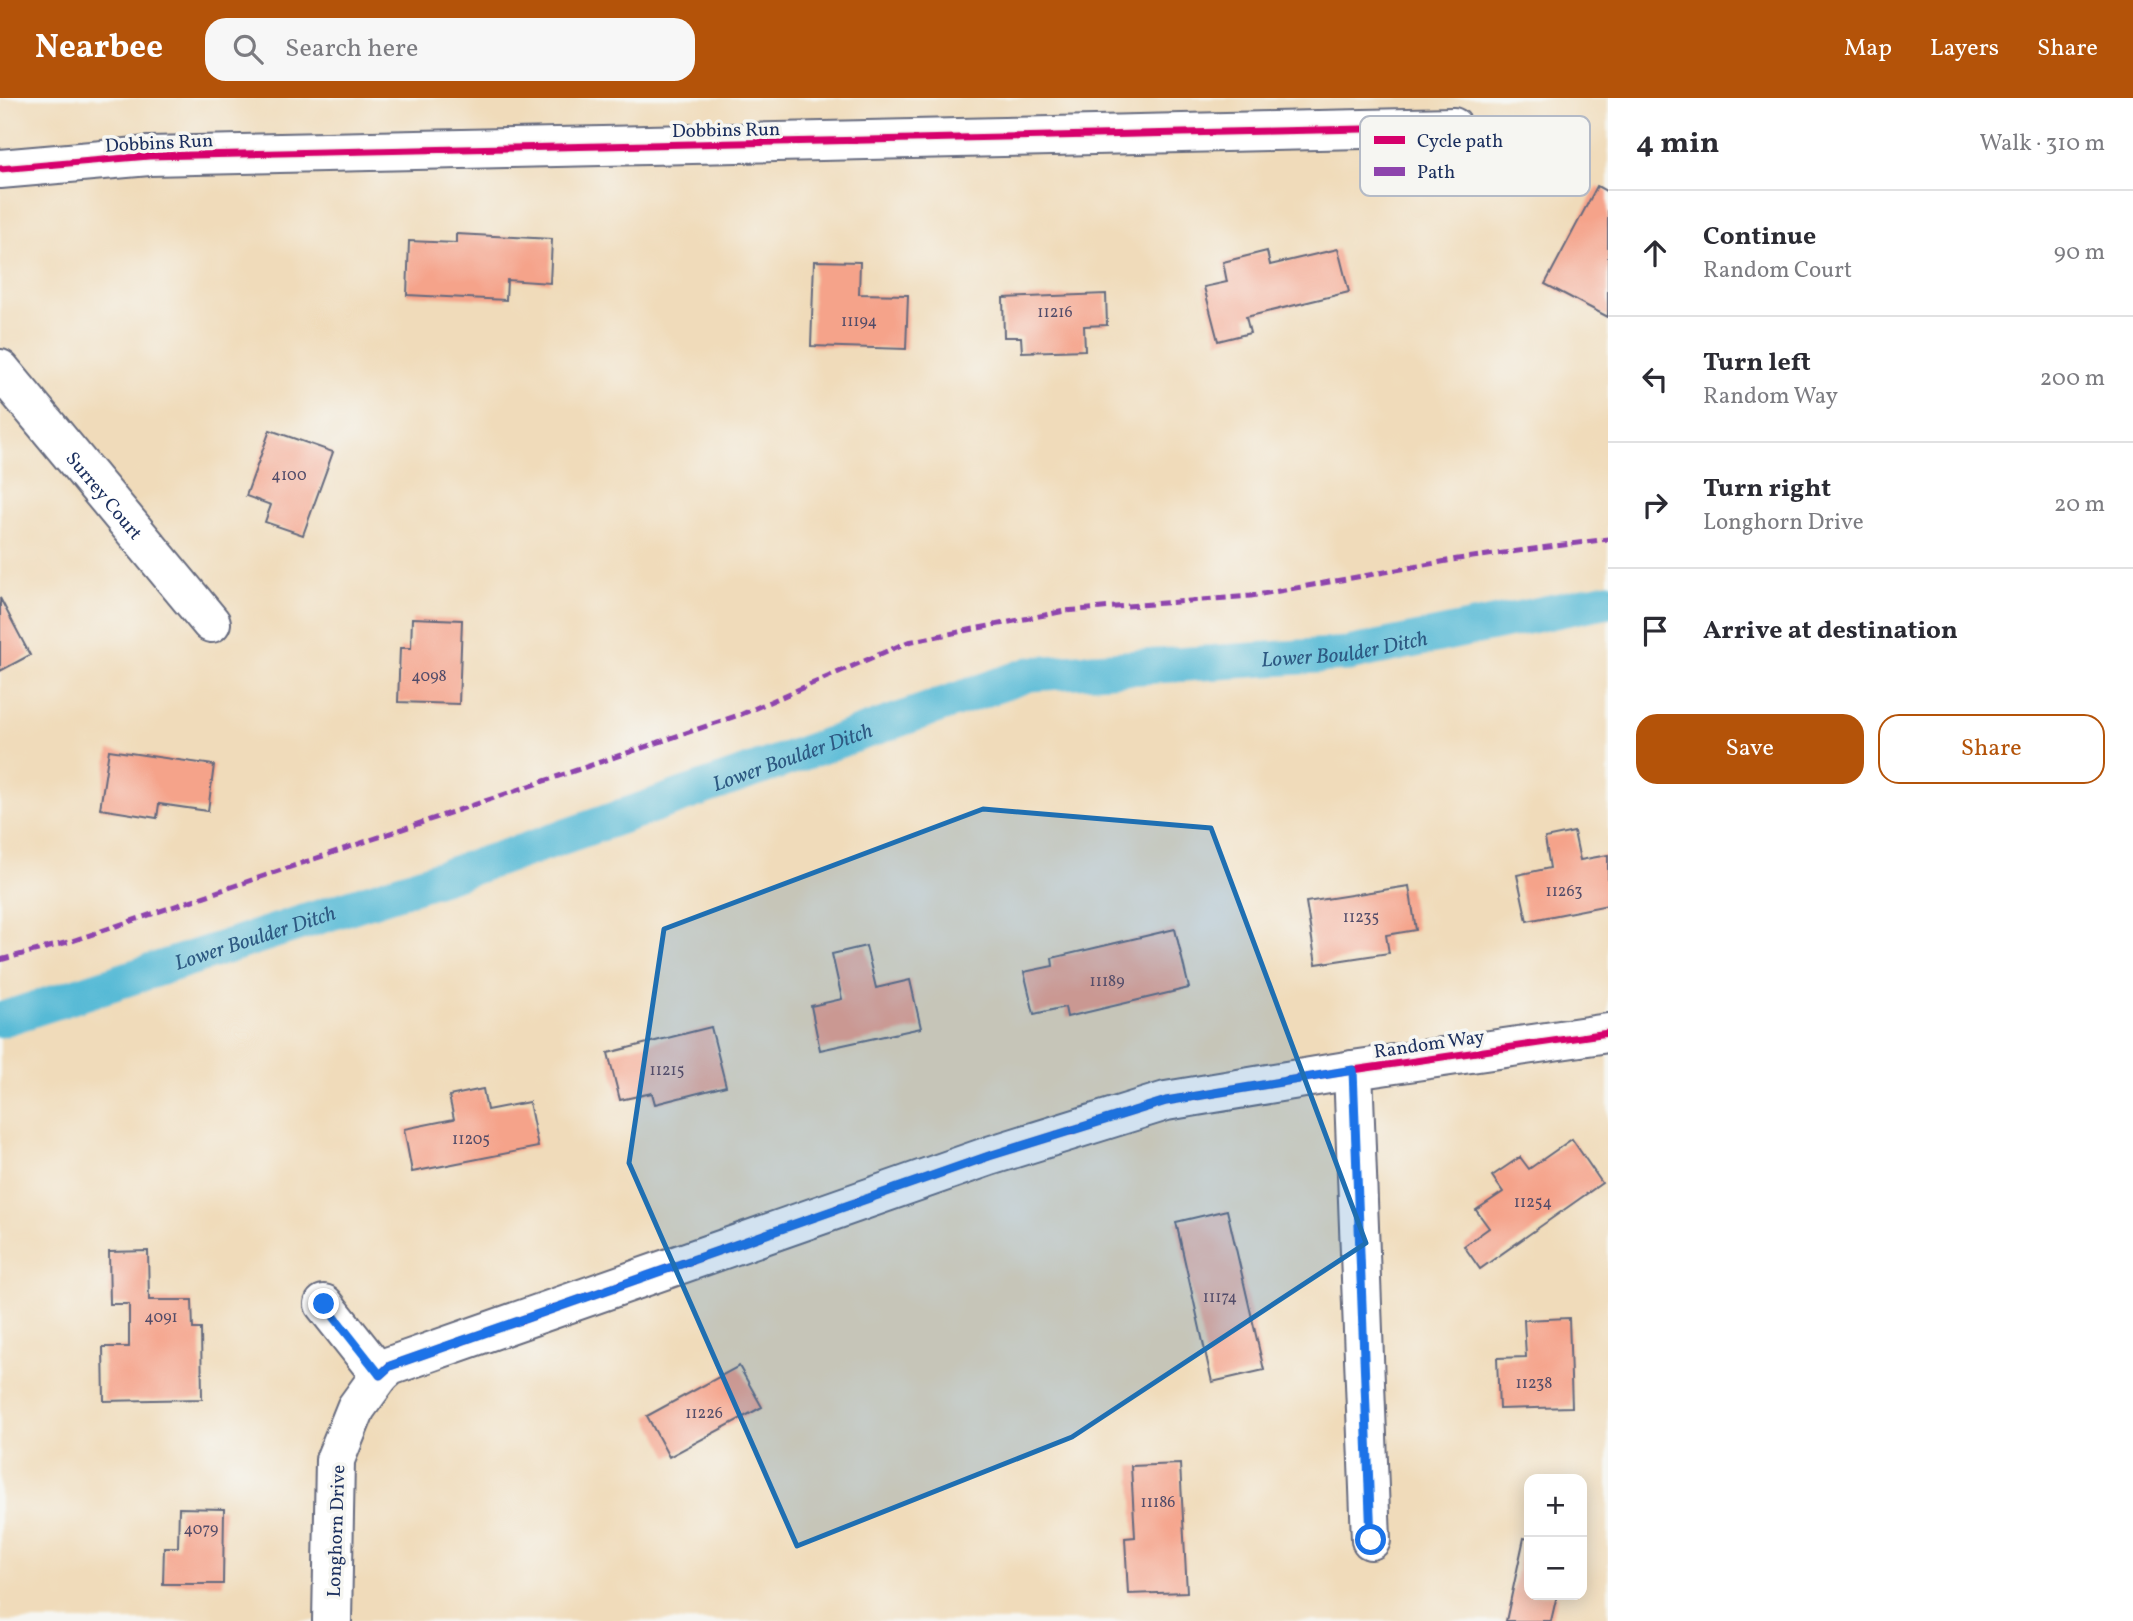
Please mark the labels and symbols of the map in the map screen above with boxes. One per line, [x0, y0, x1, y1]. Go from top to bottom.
legend [1360, 116, 1590, 196]
street label: Dobbins Run [672, 117, 780, 145]
street label: Dobbins Run [104, 128, 214, 160]
text: Cycle path [1417, 129, 1503, 155]
text: Path [1417, 160, 1455, 186]
house number: 11216 [1037, 302, 1073, 324]
house number: 11194 [841, 311, 877, 333]
street label: Surrey Court [59, 447, 148, 546]
house number: 4100 [271, 465, 307, 487]
water label: Lower Boulder Ditch [1260, 625, 1430, 675]
house number: 4098 [411, 666, 447, 688]
water label: Lower Boulder Ditch [709, 717, 877, 800]
house number: 11263 [1545, 881, 1583, 903]
water label: Lower Boulder Ditch [171, 899, 340, 979]
house number: 11235 [1343, 907, 1379, 929]
house number: 11189 [1089, 971, 1125, 993]
street label: Random Way [1372, 1024, 1486, 1066]
house number: 11215 [650, 1060, 684, 1082]
house number: 11205 [452, 1129, 490, 1151]
house number: 11254 [1514, 1192, 1552, 1214]
house number: 11174 [1203, 1287, 1237, 1309]
route end [308, 1288, 339, 1319]
house number: 4091 [144, 1307, 178, 1329]
house number: 11238 [1516, 1373, 1552, 1395]
house number: 11226 [685, 1403, 723, 1425]
street label: Longhorn Drive [322, 1464, 352, 1598]
house number: 11186 [1141, 1492, 1175, 1514]
house number: 4079 [184, 1519, 218, 1541]
route start [1355, 1524, 1386, 1555]

